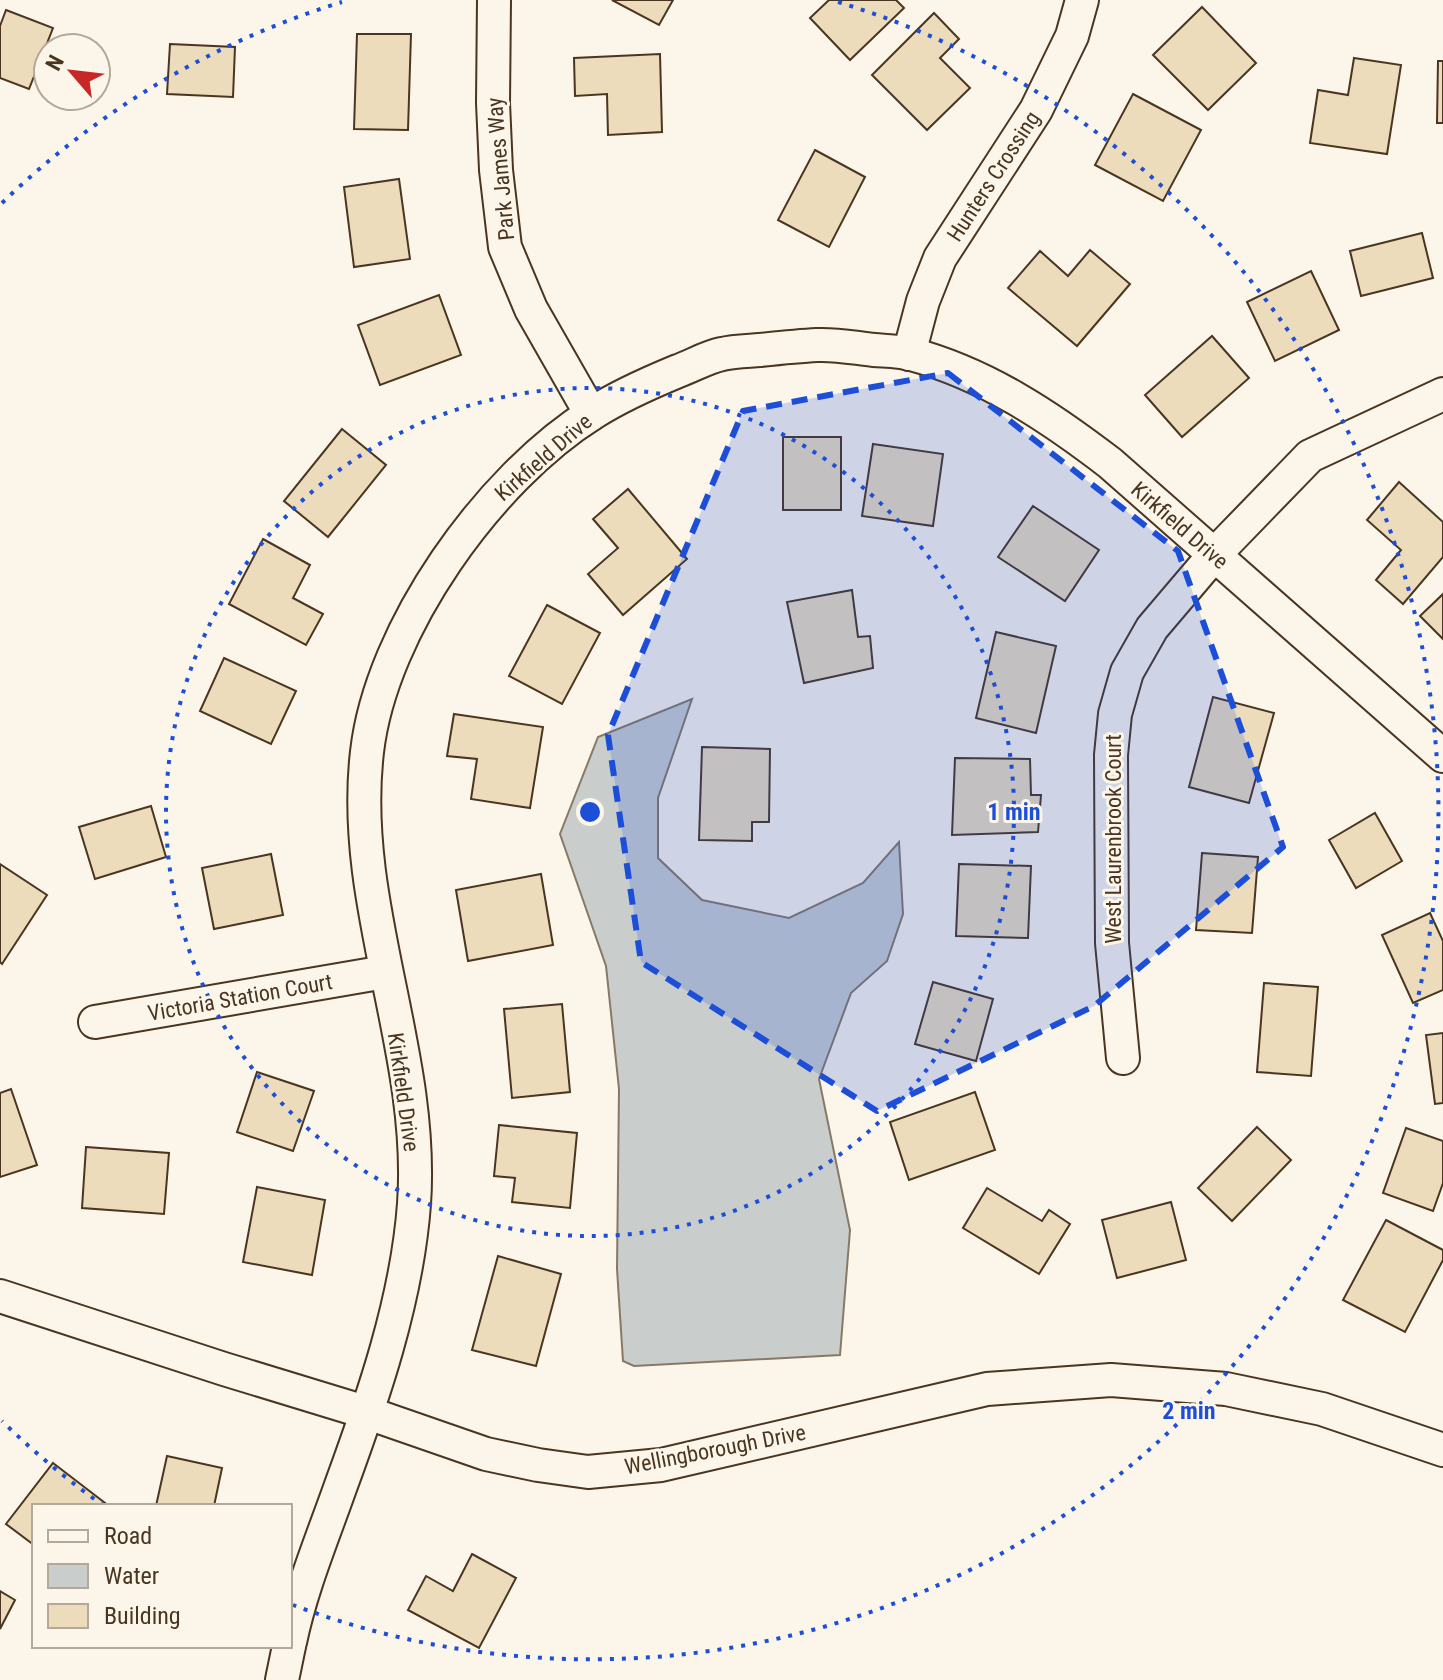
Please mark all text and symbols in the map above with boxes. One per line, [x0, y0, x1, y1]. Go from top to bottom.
north arrow [32, 32, 112, 112]
text: N [41, 51, 69, 75]
street label: Park James Way [482, 96, 519, 241]
street label: Hunters Crossing [942, 106, 1045, 246]
street label: Kirkfield Drive [490, 409, 597, 506]
street label: Kirkfield Drive [1126, 477, 1233, 574]
street label: West Laurenbrook Court [1101, 734, 1126, 944]
centre of rings [576, 798, 604, 826]
text: 1 min [987, 798, 1041, 826]
street label: Victoria Station Court [146, 969, 334, 1026]
street label: Kirkfield Drive [383, 1031, 424, 1153]
text: 2 min [1162, 1397, 1216, 1425]
street label: Wellingborough Drive [622, 1420, 808, 1479]
legend [32, 1504, 292, 1648]
text: Road [104, 1522, 152, 1550]
text: Water [104, 1562, 159, 1590]
text: Building [104, 1602, 181, 1630]

